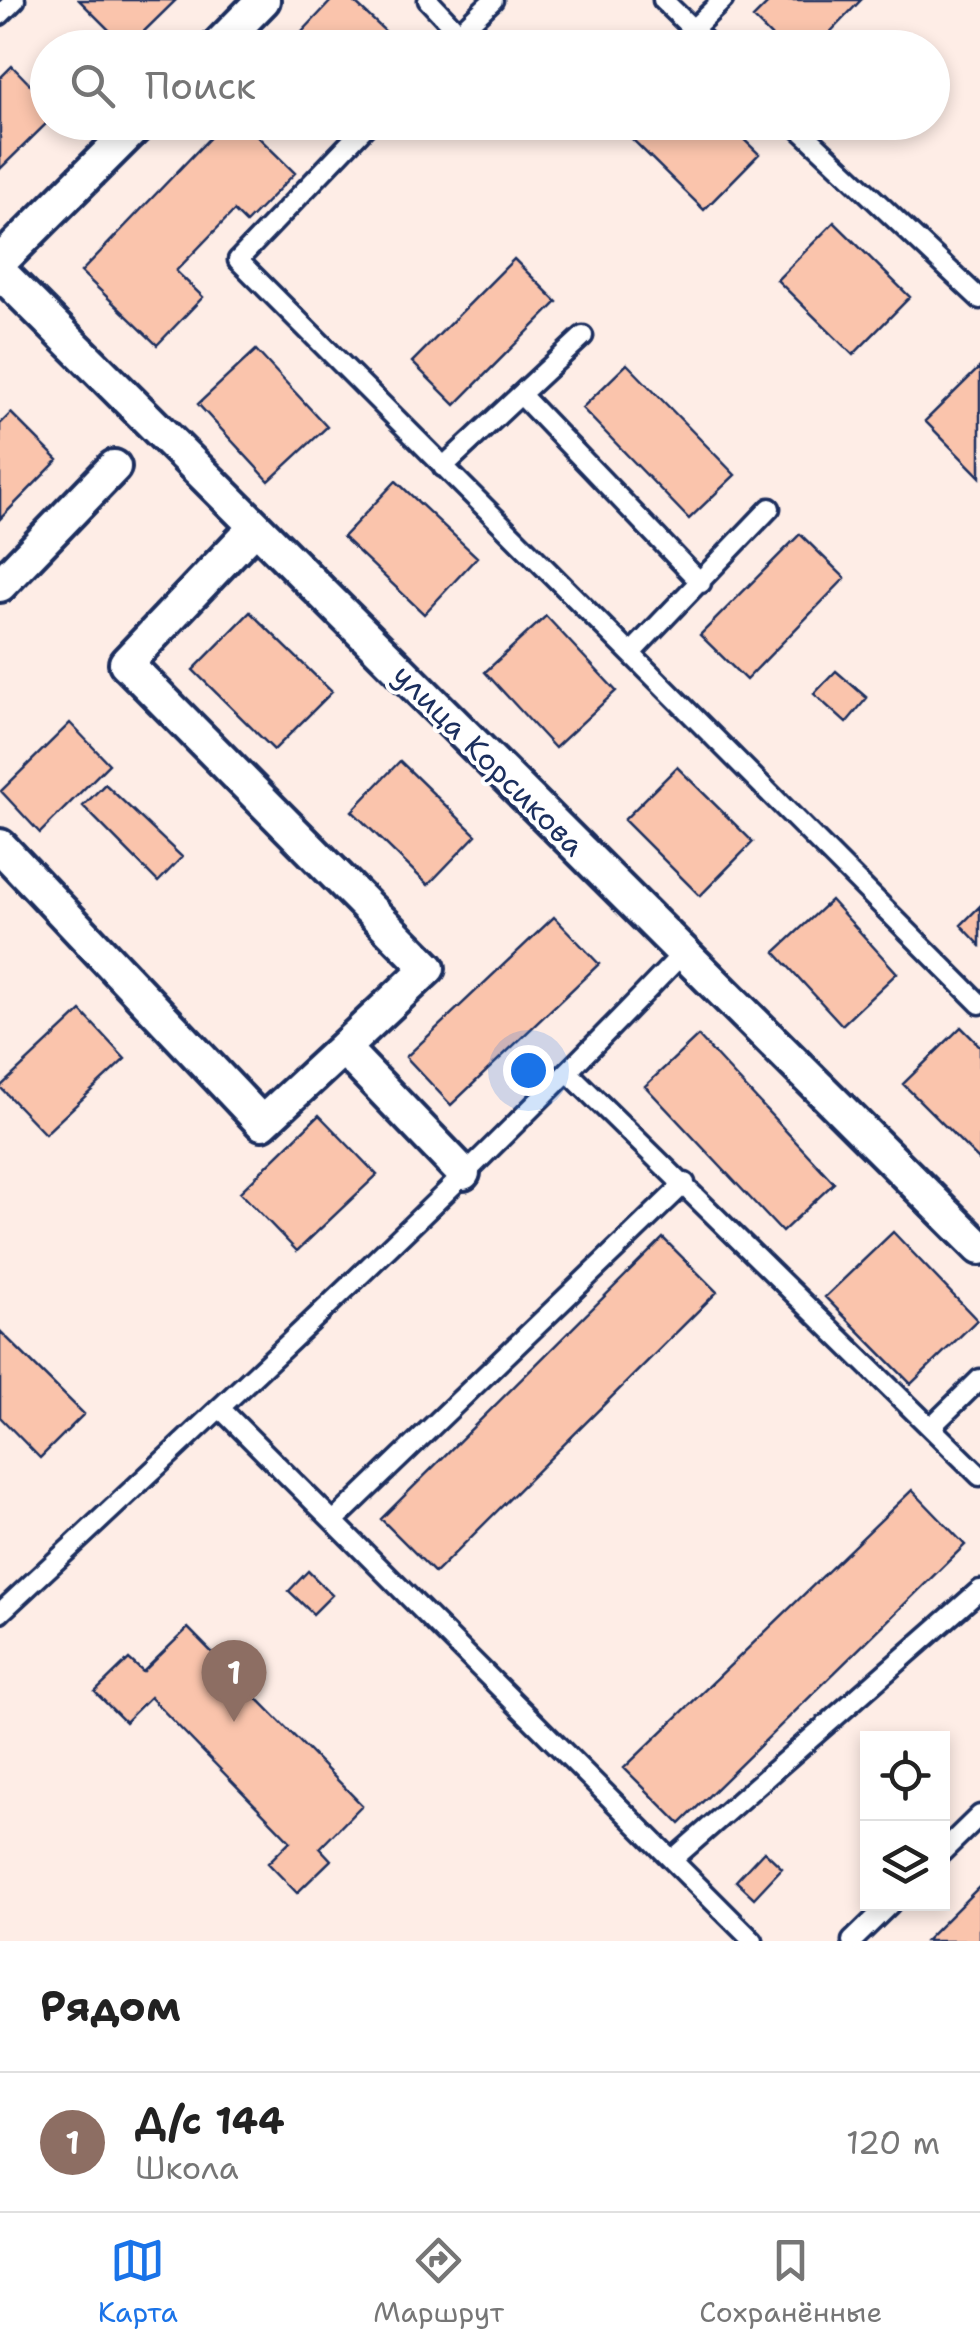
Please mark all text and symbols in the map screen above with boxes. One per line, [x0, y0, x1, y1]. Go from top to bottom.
search box [30, 30, 950, 140]
icon: search [65, 58, 120, 113]
text: Поиск [145, 60, 256, 111]
street label: улица Корсикова [384, 655, 594, 865]
your location [503, 1045, 554, 1096]
pin: 1 [202, 1640, 266, 1722]
map controls [860, 1731, 950, 1911]
button: locate [860, 1731, 950, 1821]
button: layers [860, 1821, 950, 1911]
text: Рядом [40, 1978, 181, 2034]
text: Д/с 144 [135, 2095, 285, 2146]
text: 1 [65, 2121, 80, 2164]
text: 120 m [846, 2121, 940, 2164]
text: Школа [135, 2146, 239, 2189]
tab: Карта [98, 2233, 178, 2331]
tab: Маршрут [373, 2233, 504, 2331]
tab: Сохранённые [699, 2233, 882, 2331]

